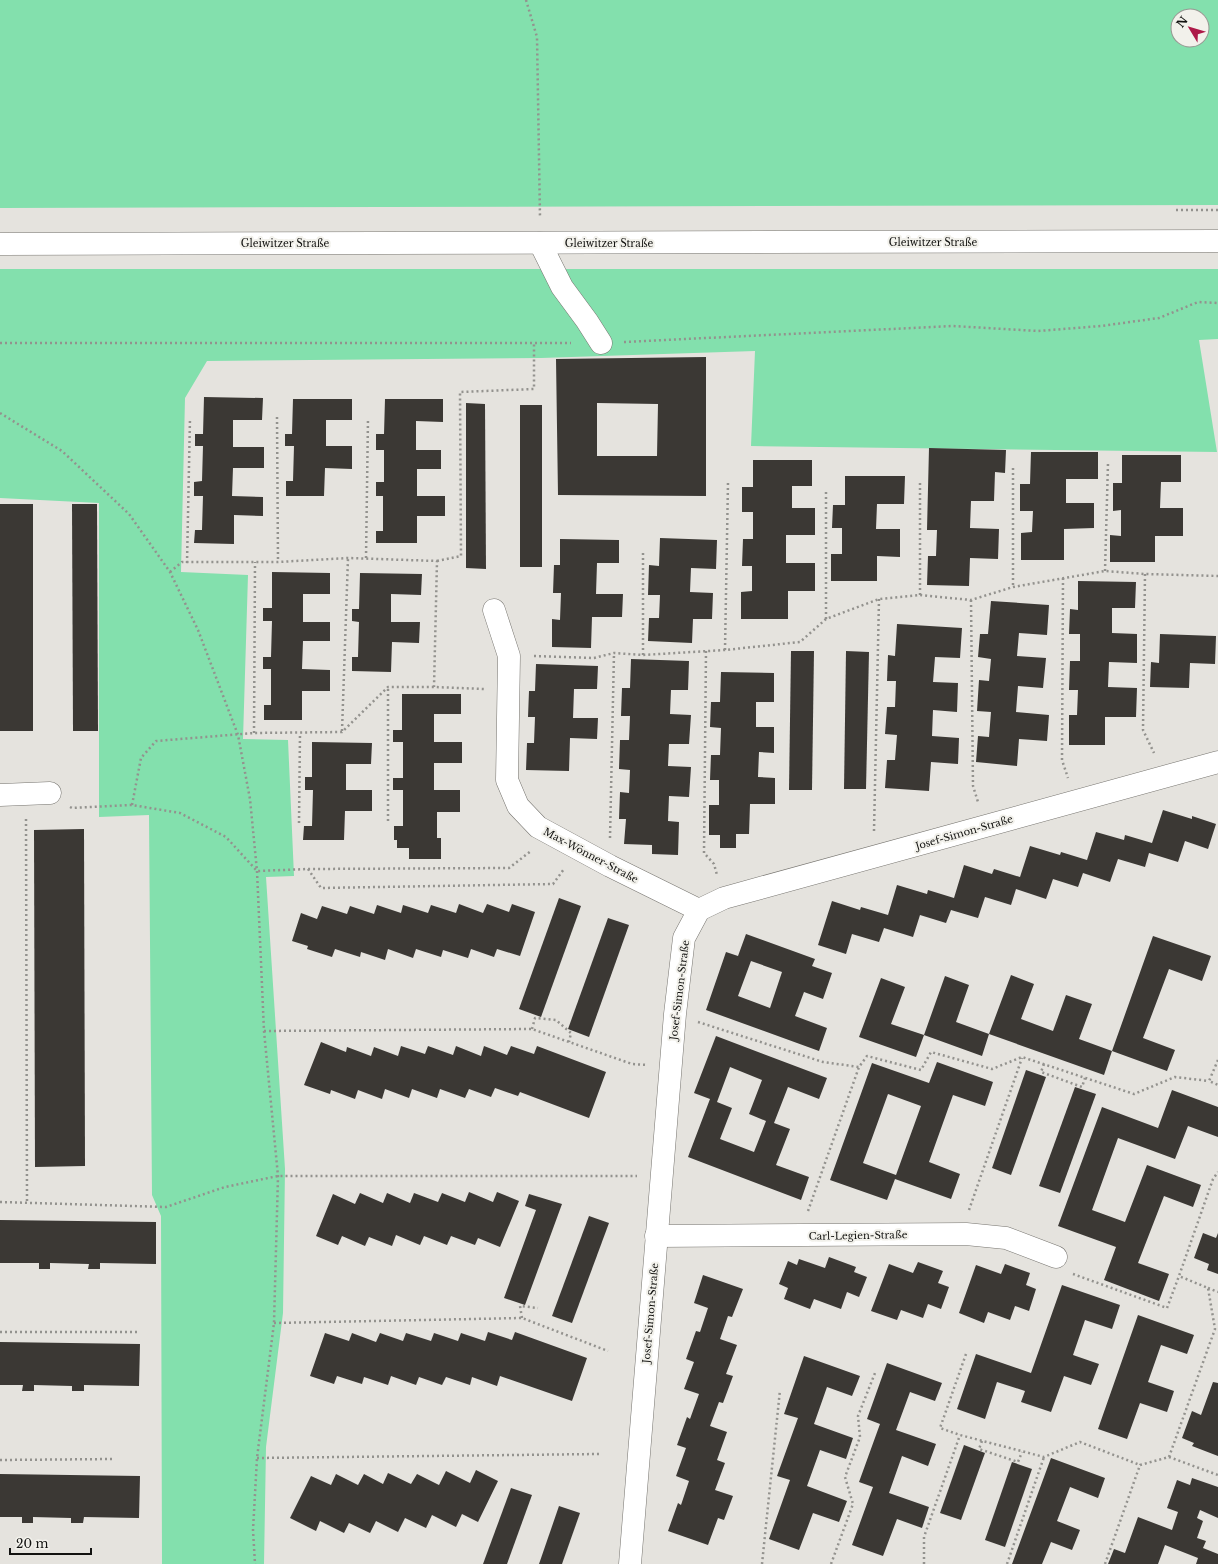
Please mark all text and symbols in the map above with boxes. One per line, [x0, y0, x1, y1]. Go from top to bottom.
north arrow [1170, 8, 1210, 48]
text: N [1173, 13, 1191, 30]
street label: Gleiwitzer Straße [889, 236, 978, 249]
street label: Gleiwitzer Straße [241, 237, 330, 250]
street label: Gleiwitzer Straße [565, 237, 654, 250]
street label: Josef-Simon-Straße [912, 812, 1015, 853]
street label: Max-Wönner-Straße [541, 825, 641, 886]
street label: Josef-Simon-Straße [667, 939, 692, 1043]
street label: Carl-Legien-Straße [808, 1228, 908, 1243]
street label: Josef-Simon-Straße [639, 1262, 661, 1366]
scale bar [10, 1530, 91, 1556]
text: 20 m [16, 1536, 48, 1551]

